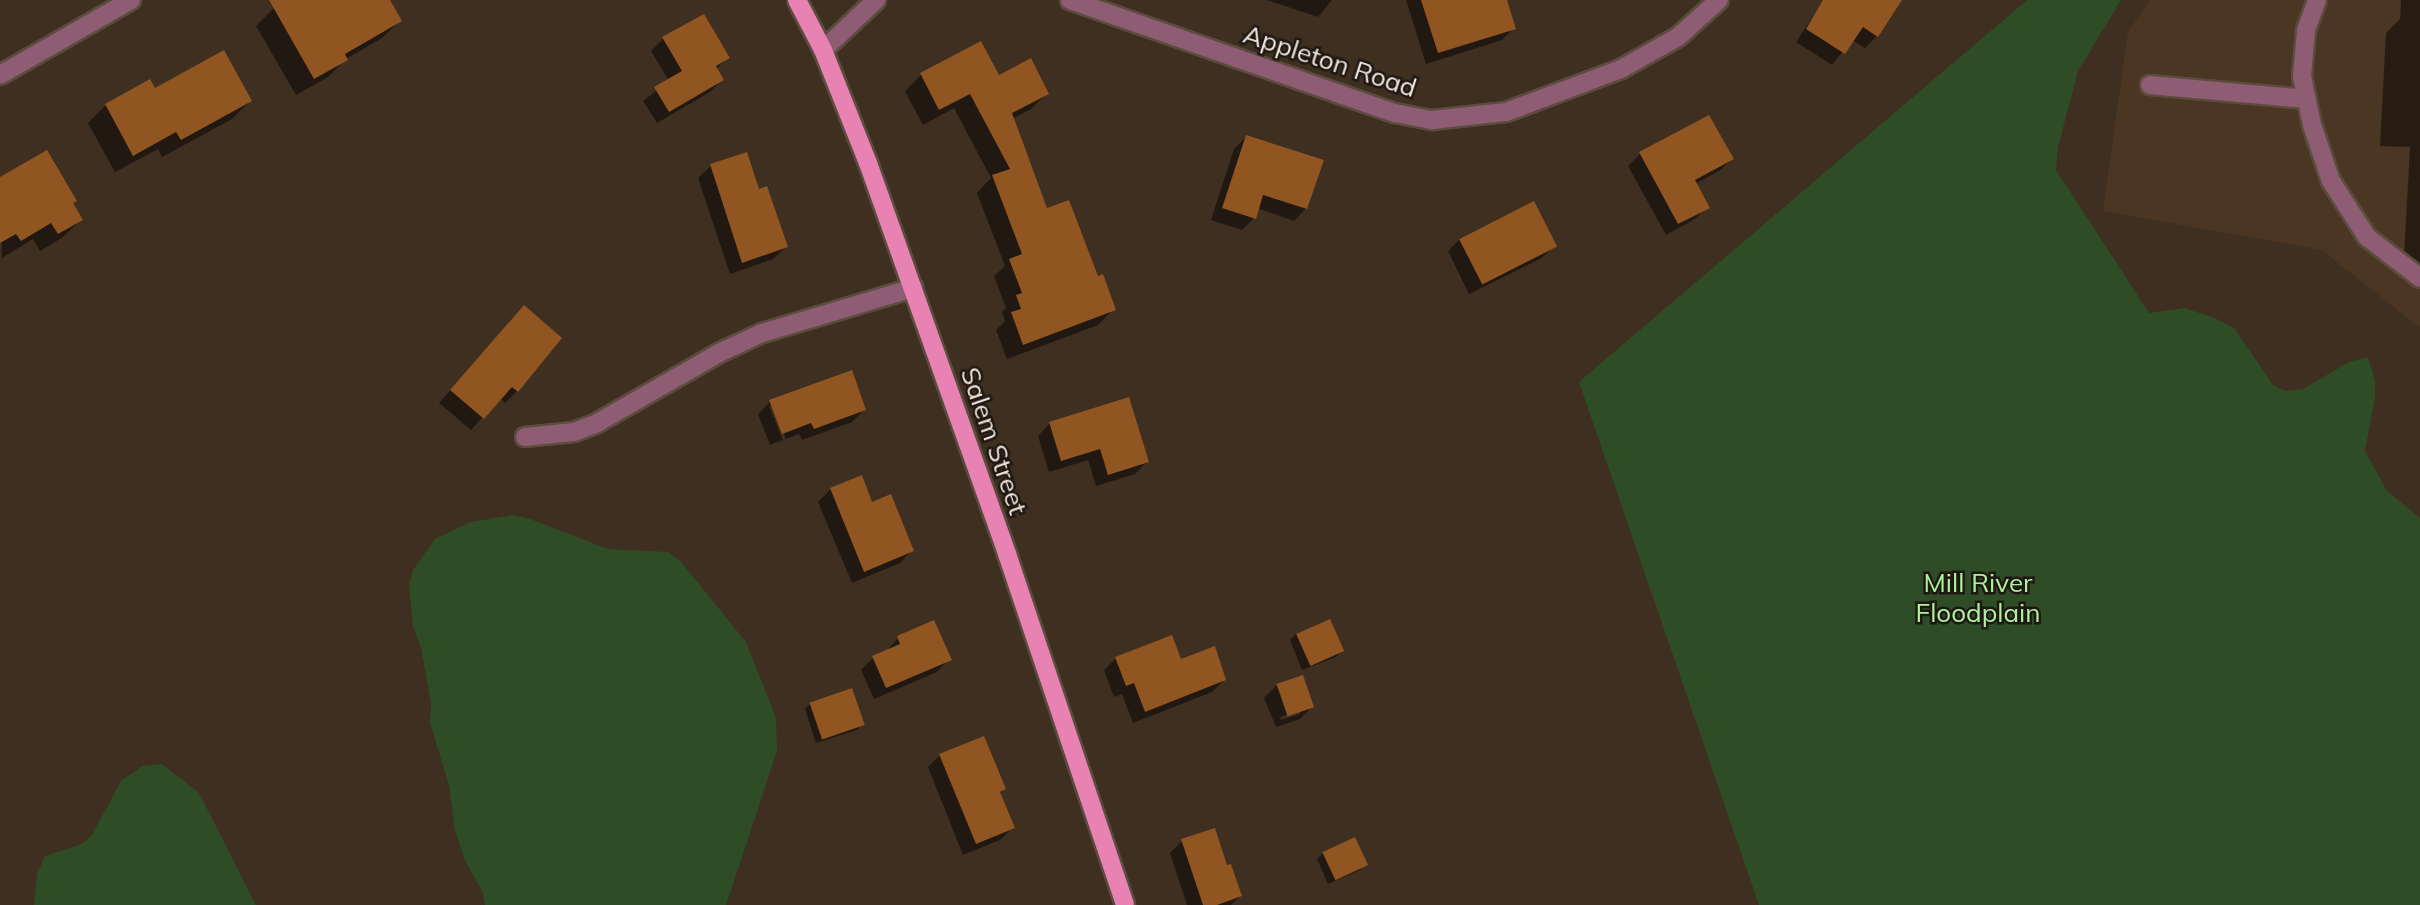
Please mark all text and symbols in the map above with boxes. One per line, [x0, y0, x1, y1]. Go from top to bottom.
street label: Appleton Road [1239, 18, 1421, 104]
street label: Salem Street [954, 363, 1034, 519]
park label: Mill River Floodplain [1916, 567, 2040, 628]

